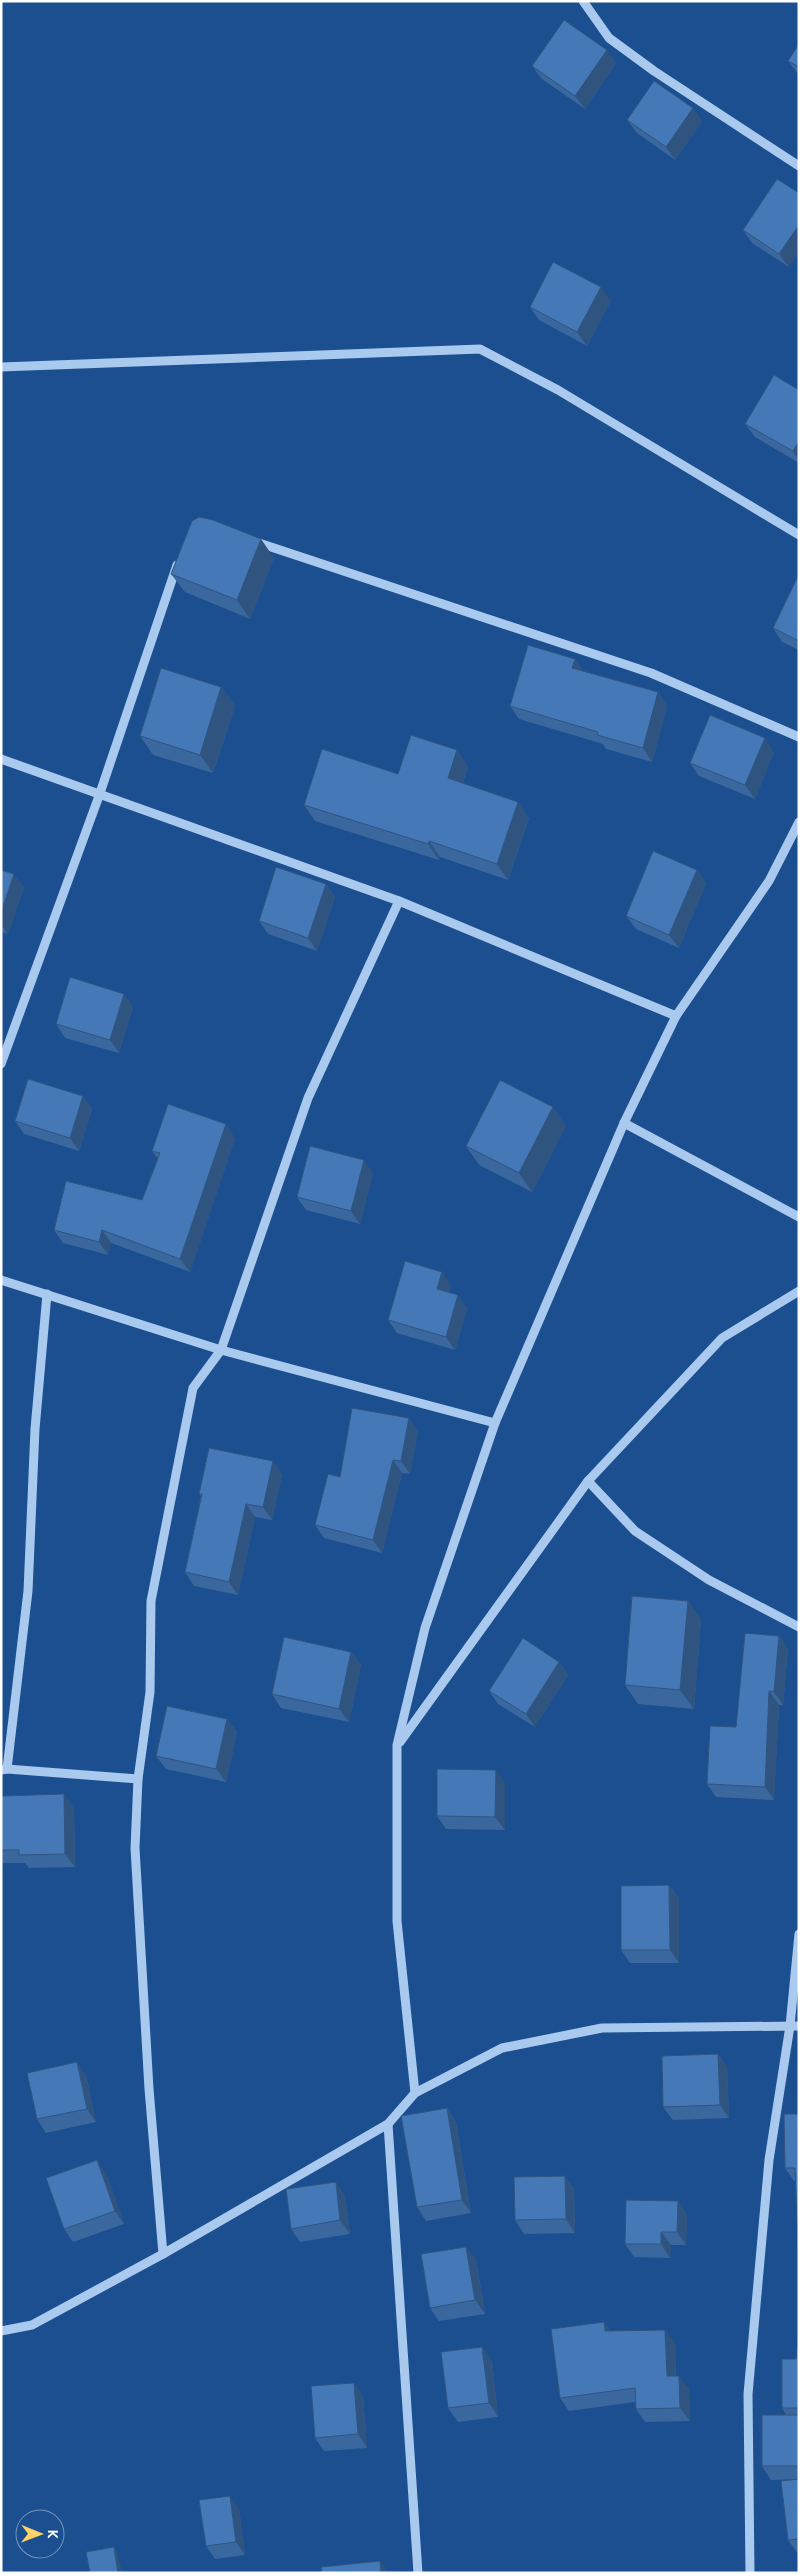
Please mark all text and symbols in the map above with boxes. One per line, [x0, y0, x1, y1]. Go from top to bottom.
north arrow [15, 2509, 65, 2559]
text: K [44, 2530, 62, 2539]

